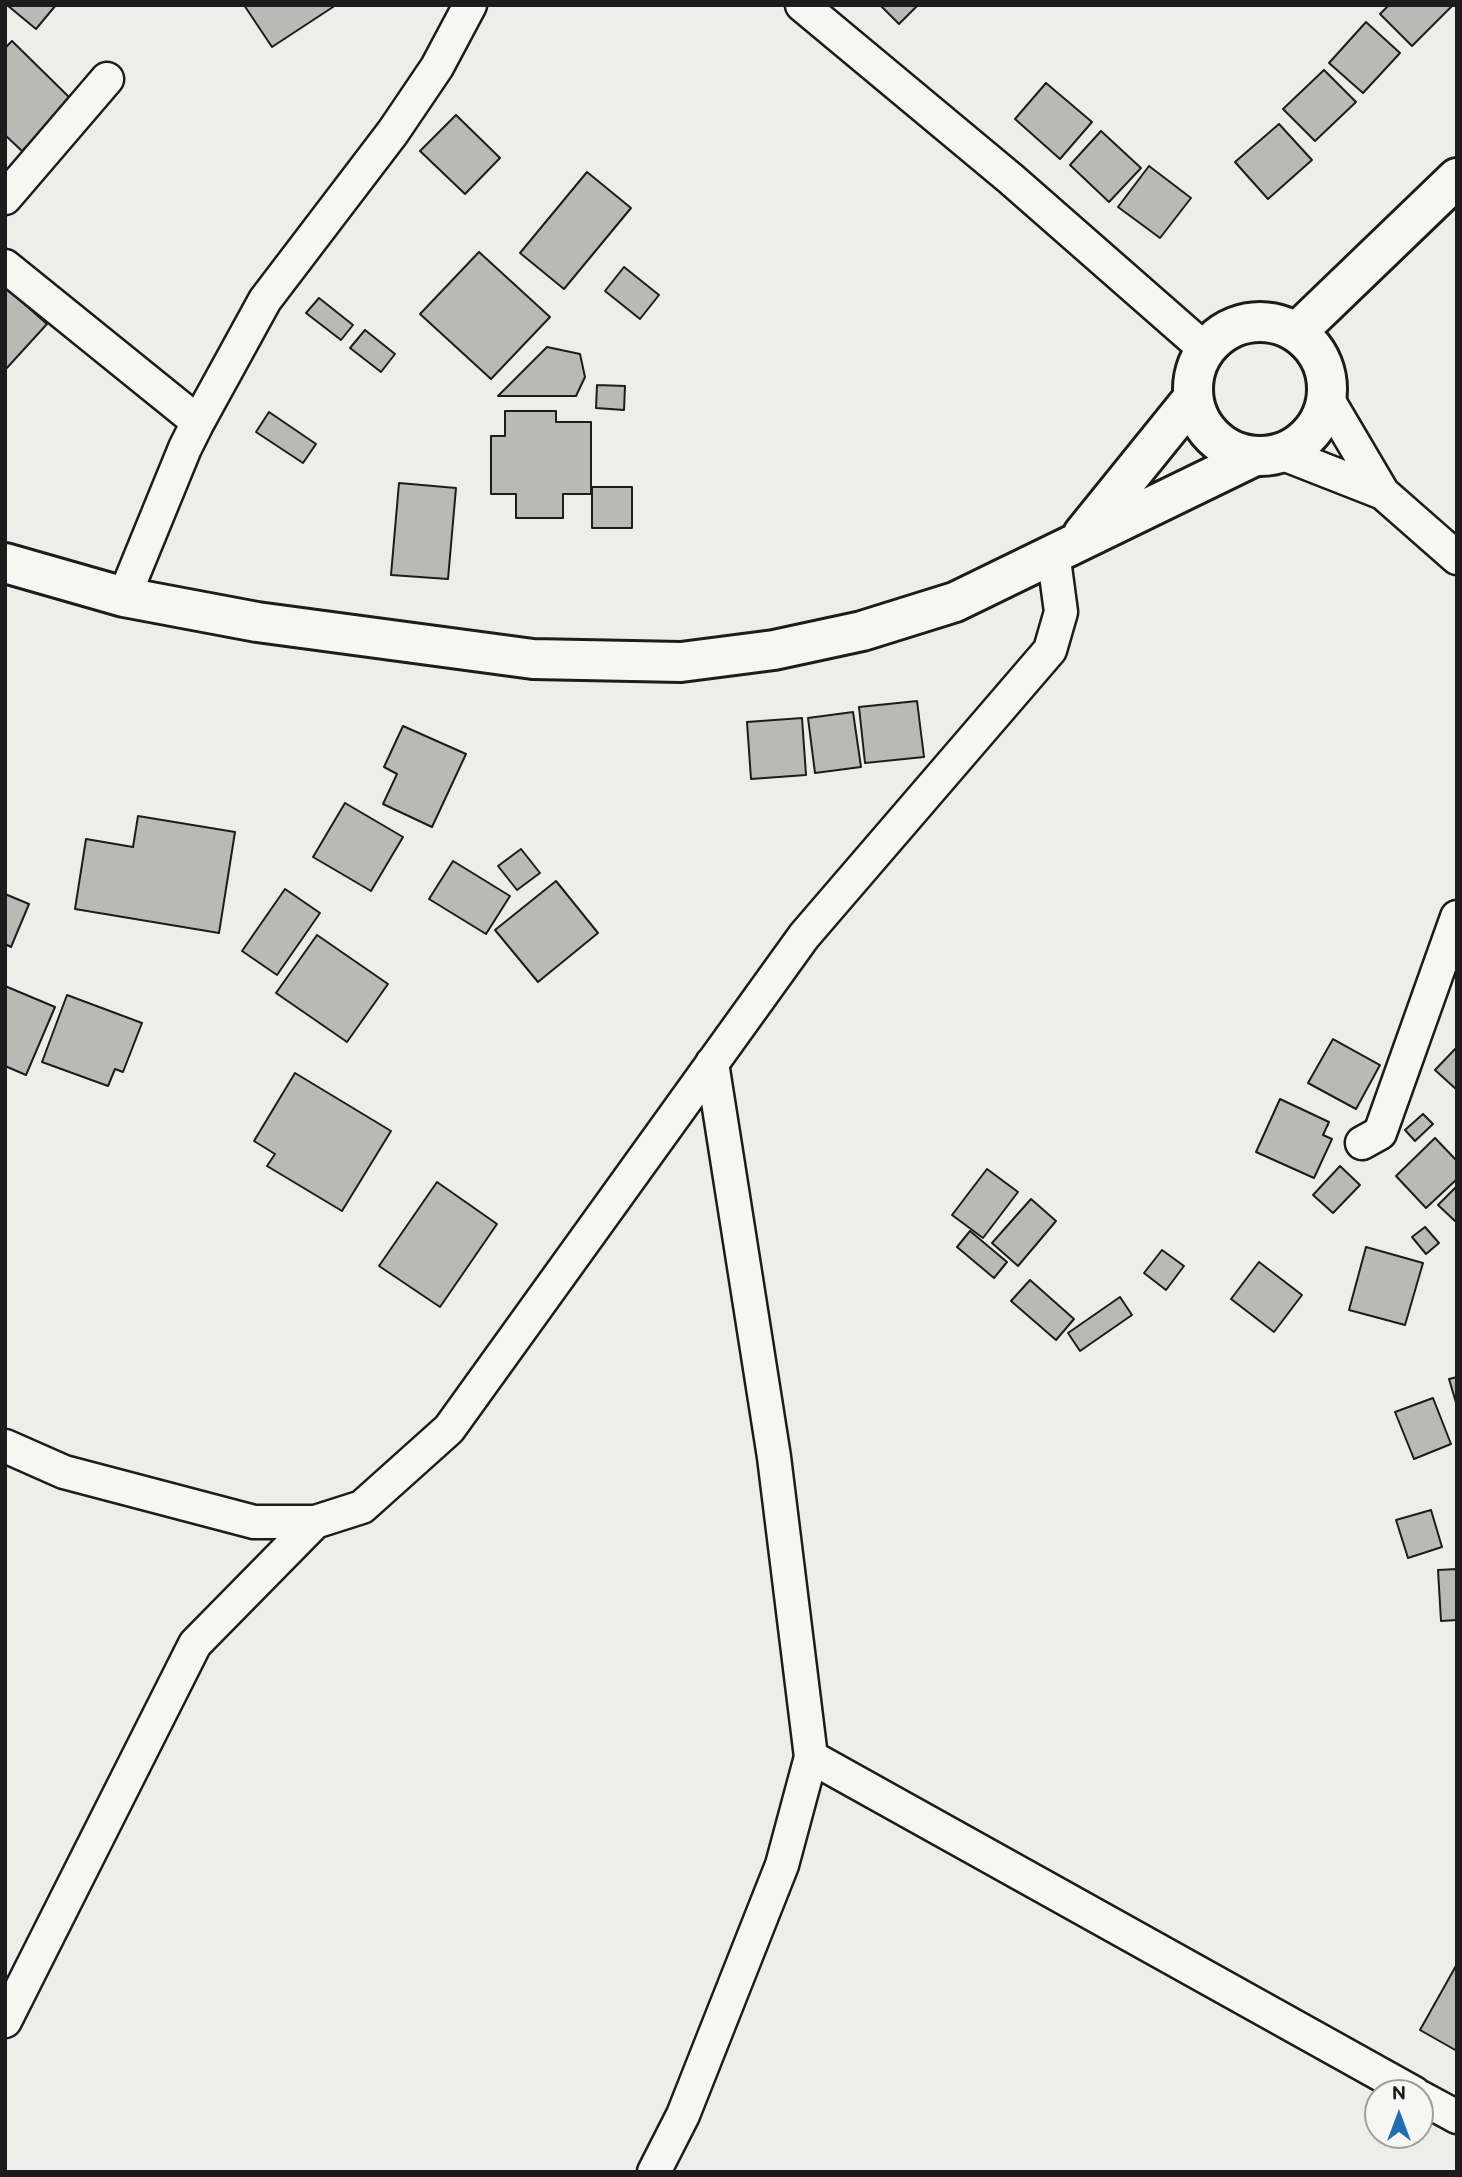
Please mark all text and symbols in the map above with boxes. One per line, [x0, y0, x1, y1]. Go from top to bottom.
north arrow [1364, 2079, 1434, 2149]
text: N [1392, 2083, 1406, 2106]

